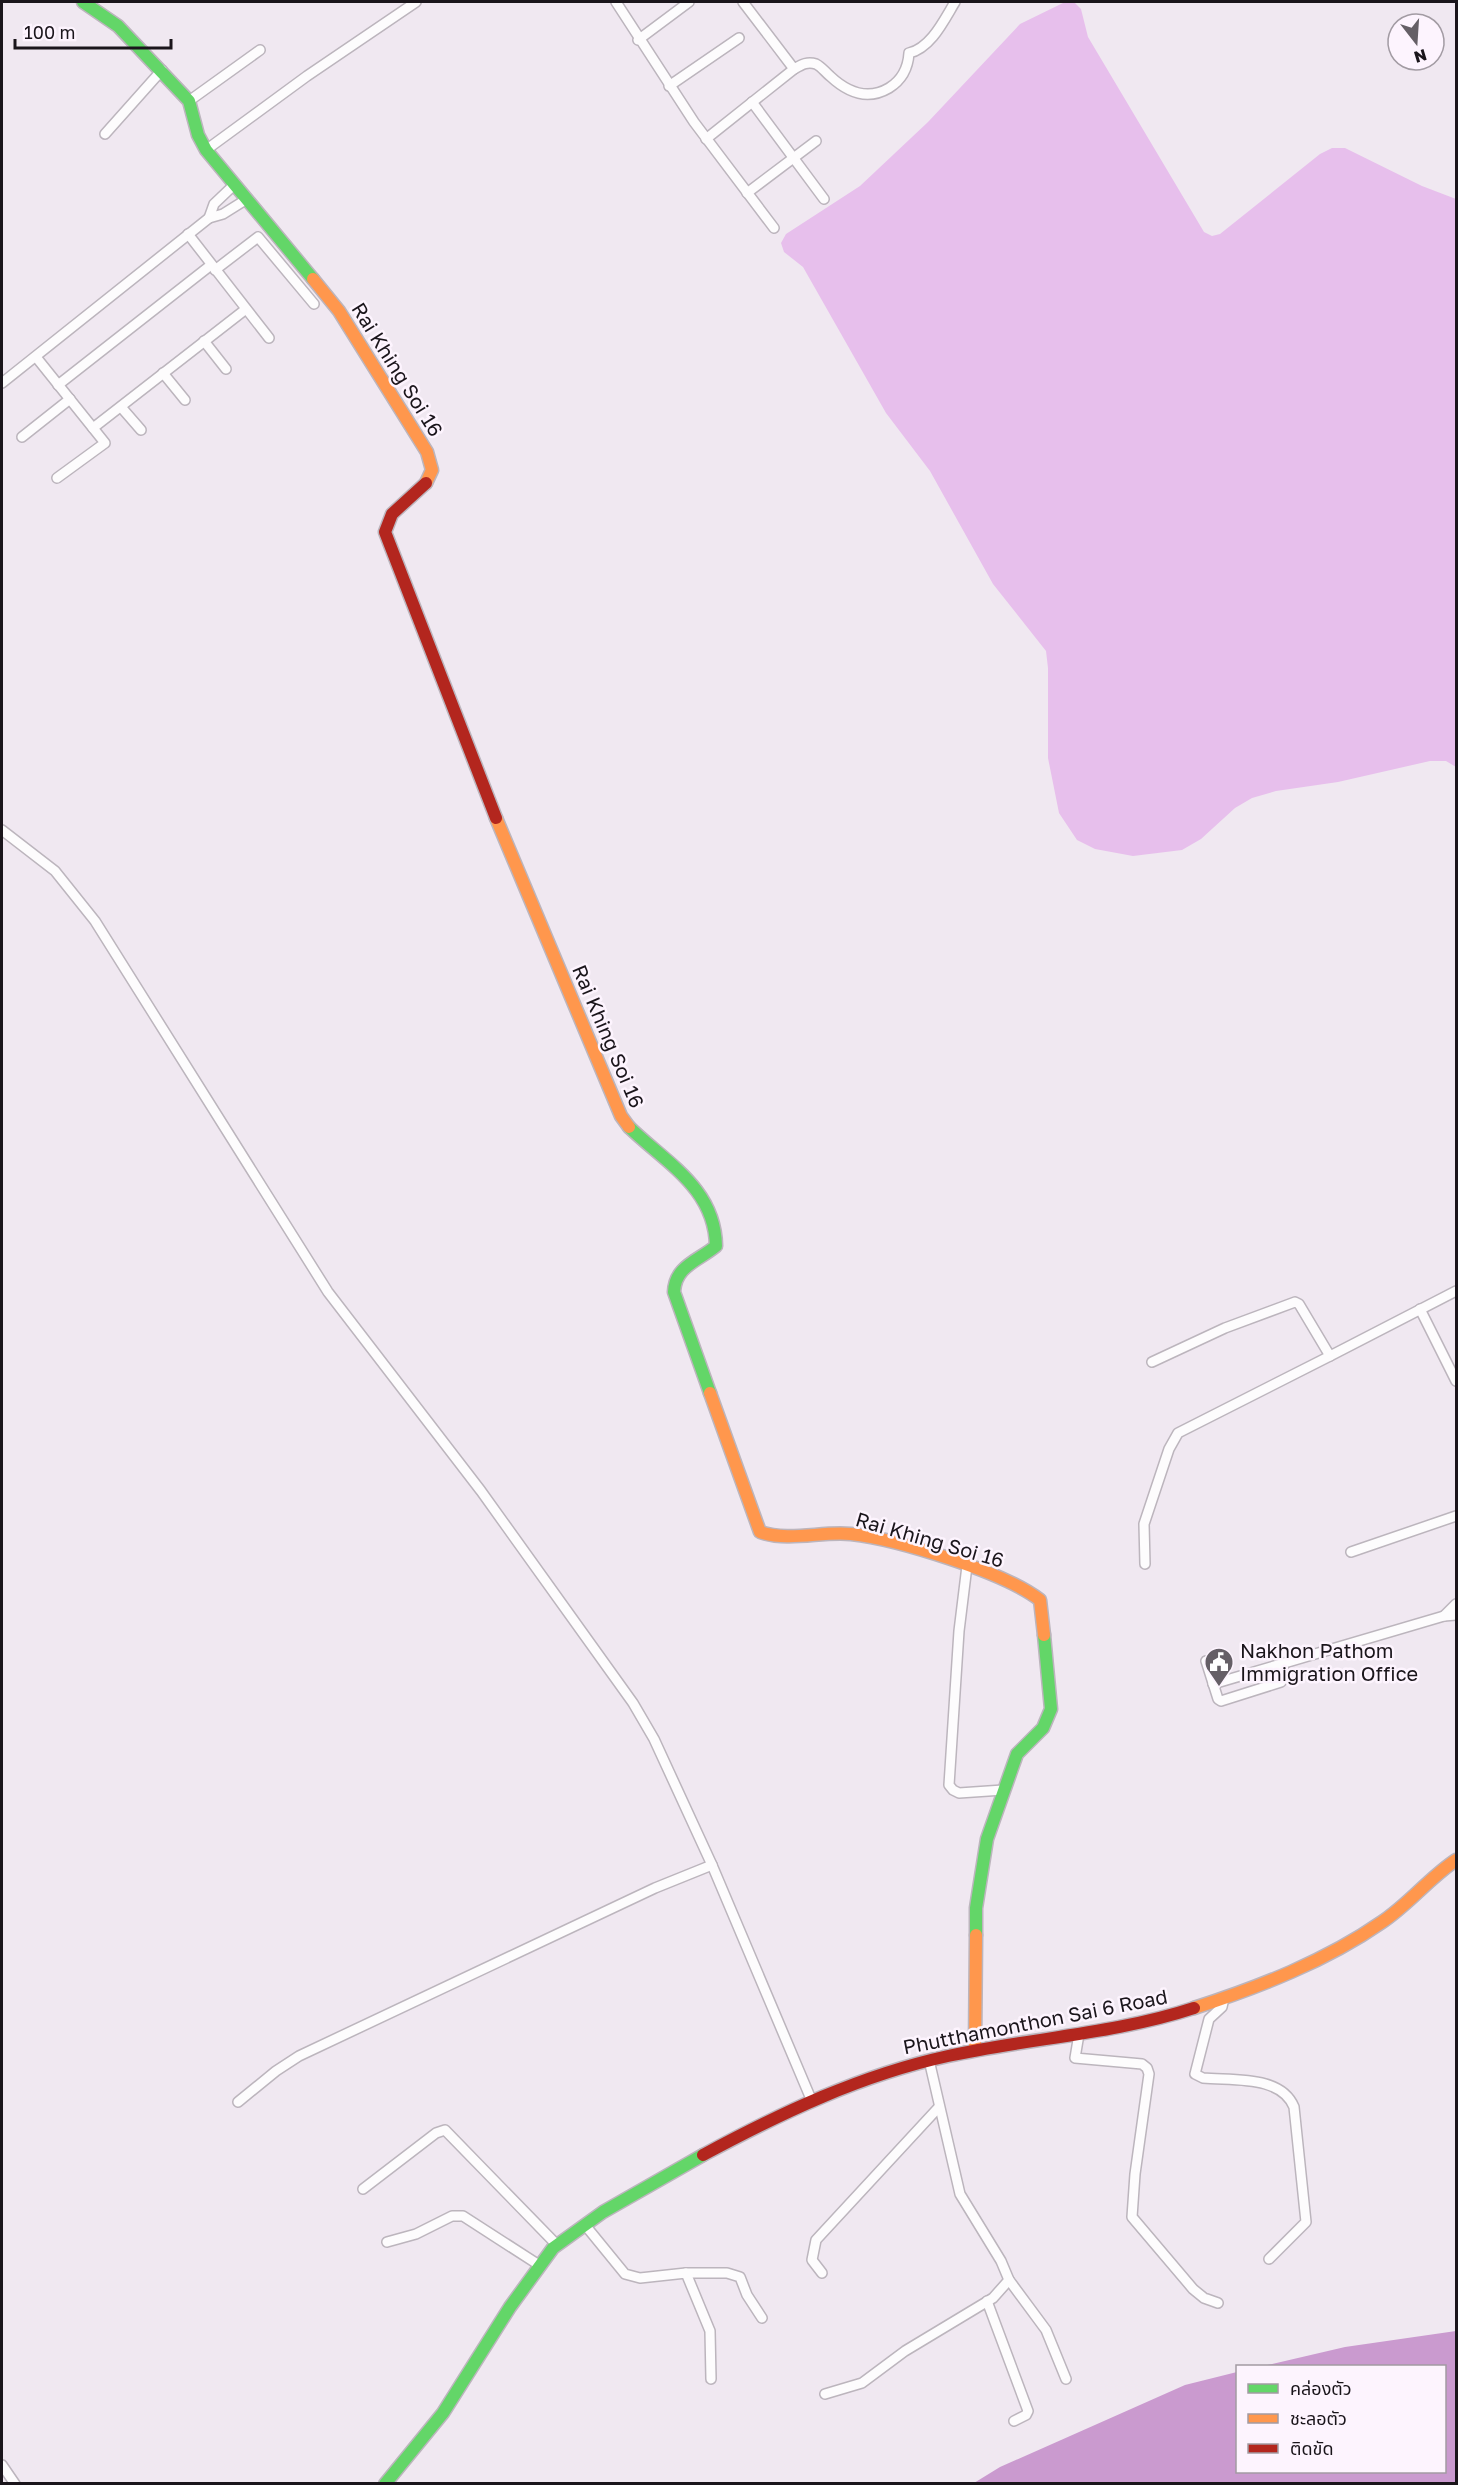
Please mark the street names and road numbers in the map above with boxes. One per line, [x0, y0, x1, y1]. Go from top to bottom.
street label: Rai Khing Soi 16 [347, 298, 449, 440]
street label: Rai Khing Soi 16 [568, 961, 650, 1111]
street label: Rai Khing Soi 16 [853, 1506, 1007, 1572]
street label: Phutthamonthon Sai 6 Road [901, 1984, 1169, 2058]

